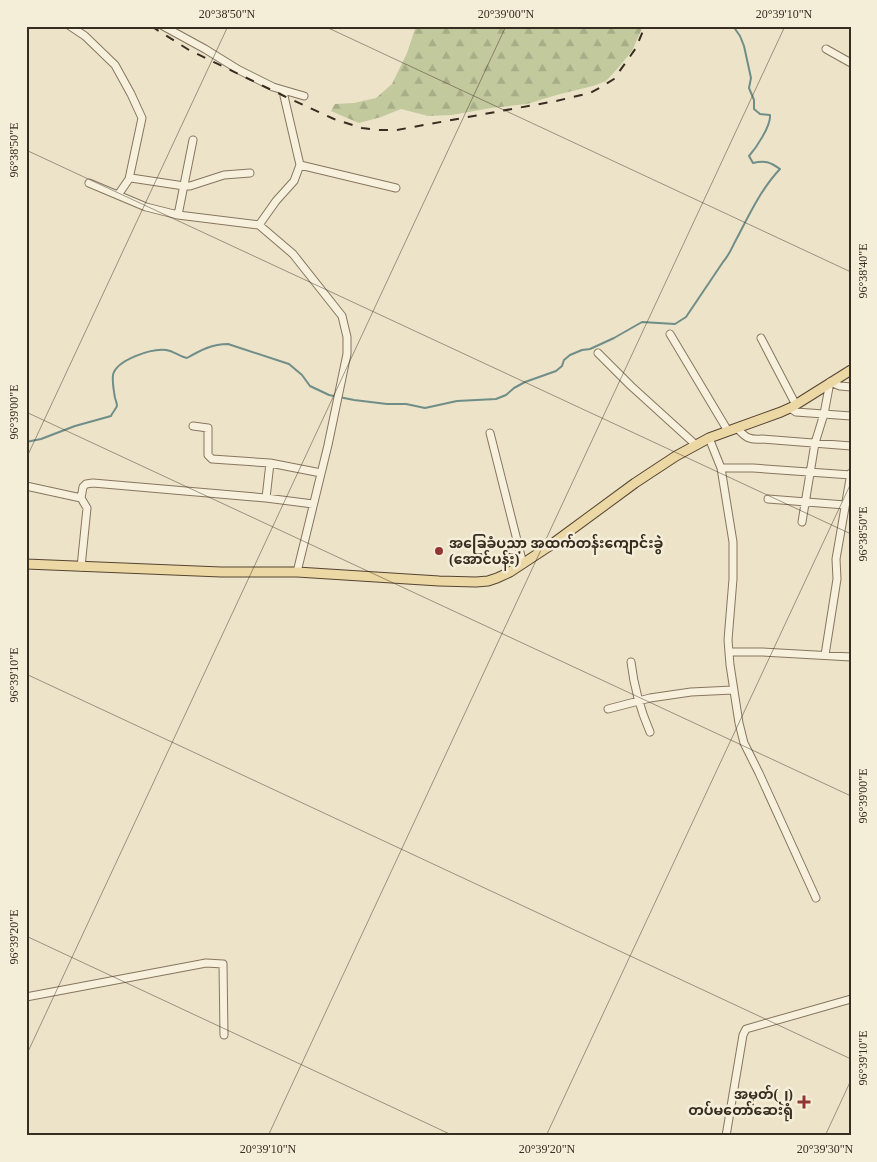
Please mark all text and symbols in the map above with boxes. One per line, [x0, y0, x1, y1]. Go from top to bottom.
text: 20°38'50"N [199, 7, 256, 21]
text: 20°39'00"N [478, 7, 535, 21]
text: 20°39'10"N [756, 7, 813, 21]
text: 96°38'50"E [7, 122, 21, 178]
text: 96°38'40"E [856, 243, 870, 299]
text: 96°39'00"E [7, 384, 21, 440]
text: 96°38'50"E [856, 506, 870, 562]
place label: အခြေခံပညာ အထက်တန်းကျောင်းခွဲ (အောင်ပန်း) [449, 533, 664, 571]
marker: အခြေခံပညာ အထက်တန်းကျောင်းခွဲ (အောင်ပန်း) [433, 545, 445, 557]
text: 96°39'10"E [7, 647, 21, 703]
text: 96°39'00"E [856, 768, 870, 824]
text: 96°39'20"E [7, 909, 21, 965]
text: 96°39'10"E [856, 1030, 870, 1086]
place label: အမှတ်(၂) တပ်မတော်ဆေးရုံ [688, 1084, 793, 1122]
marker: အမှတ်(၂) တပ်မတော်ဆေးရုံ [797, 1095, 811, 1109]
text: 20°39'10"N [240, 1142, 297, 1156]
text: 20°39'20"N [519, 1142, 576, 1156]
text: 20°39'30"N [797, 1142, 854, 1156]

